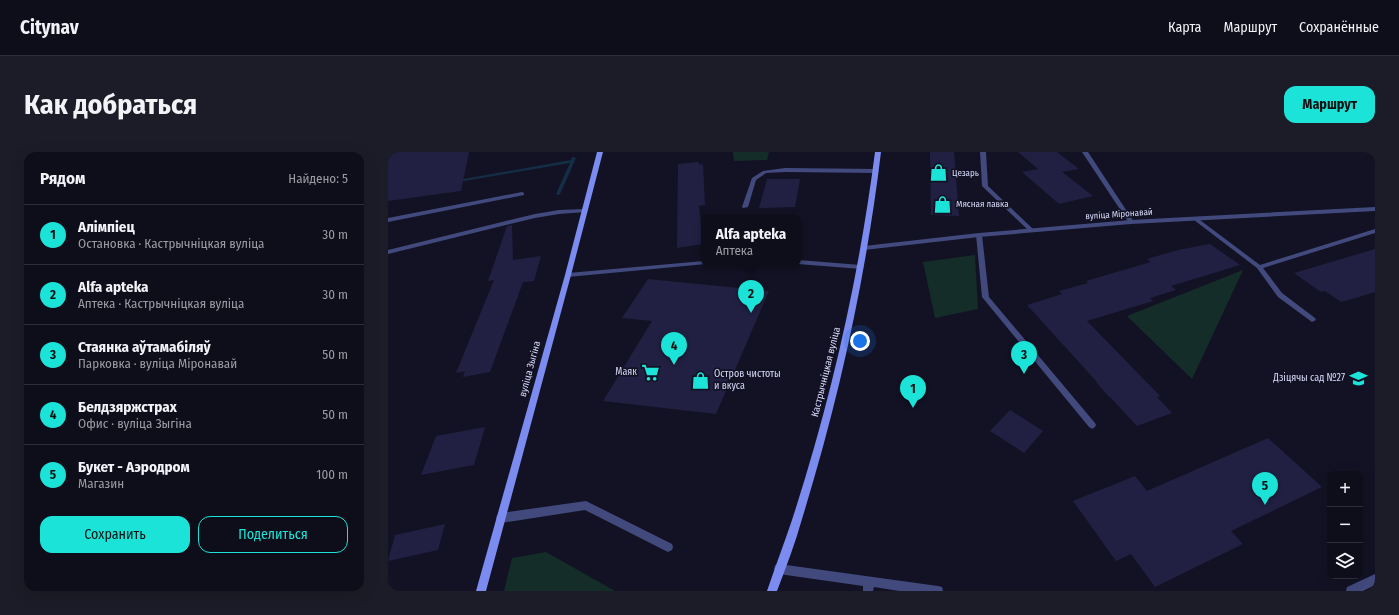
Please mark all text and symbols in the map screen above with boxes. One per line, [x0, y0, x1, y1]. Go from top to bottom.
text: Citynav [20, 16, 79, 39]
text: Карта [1168, 19, 1201, 36]
text: Маршрут [1223, 19, 1277, 36]
text: Сохранённые [1299, 19, 1379, 36]
button: Маршрут [1284, 86, 1375, 123]
text: Как добраться [24, 88, 197, 121]
shop icon: Цезарь [929, 163, 949, 183]
text: Рядом [40, 168, 85, 189]
place label: Цезарь [952, 168, 979, 178]
text: Найдено: 5 [288, 171, 348, 186]
shop icon: Мясная лавка [933, 194, 953, 214]
place label: Мясная лавка [956, 199, 1009, 209]
street label: вуліца Міронавай [1085, 207, 1153, 221]
popup [701, 215, 801, 267]
text: Алімпіец [78, 218, 135, 236]
text: Alfa apteka [716, 225, 786, 243]
text: 1 [50, 227, 56, 242]
text: 30 m [322, 227, 348, 242]
text: Остановка · Кастрычніцкая вуліца [78, 236, 265, 251]
text: Аптека [716, 243, 753, 258]
text: Alfa apteka [78, 278, 149, 296]
pin: 2 [738, 280, 764, 313]
text: 2 [50, 287, 56, 302]
text: 30 m [322, 287, 348, 302]
text: Аптека · Кастрычніцкая вуліца [78, 296, 244, 311]
street label: Кастрычніцкая вуліца [808, 325, 843, 418]
your location [850, 331, 870, 351]
pin: 4 [661, 332, 687, 365]
text: Стаянка аўтамабіляў [78, 338, 211, 356]
street label: вуліца Зыгіна [516, 339, 543, 398]
pin: 3 [1011, 341, 1037, 374]
text: 3 [50, 347, 56, 362]
text: 50 m [322, 347, 348, 362]
text: Парковка · вуліца Міронавай [78, 356, 237, 371]
supermarket icon: Маяк [640, 362, 660, 382]
place label: Маяк [615, 366, 637, 378]
place label: Остров чистоты и вкуса [714, 368, 781, 392]
school or university icon: Дзіцячы сад №27 [1348, 368, 1368, 388]
shop icon: Остров чистоты и вкуса [691, 370, 711, 390]
place label: Дзіцячы сад №27 [1272, 371, 1345, 384]
pin: 1 [900, 375, 926, 408]
text: Белдзяржстрах [78, 398, 177, 416]
text: 4 [50, 407, 56, 422]
text: 50 m [322, 407, 348, 422]
text: Офис · вуліца Зыгіна [78, 416, 192, 431]
text: Букет - Аэродром [78, 458, 190, 476]
text: 5 [50, 467, 56, 482]
text: 100 m [316, 467, 348, 482]
map controls [1327, 471, 1363, 579]
button: + [1327, 471, 1363, 507]
pin: 5 [1252, 472, 1278, 505]
text: Магазин [78, 476, 124, 491]
button: − [1327, 507, 1363, 543]
button: Сохранить [40, 516, 190, 553]
button: Поделиться [198, 516, 348, 553]
button: layers [1327, 543, 1363, 579]

